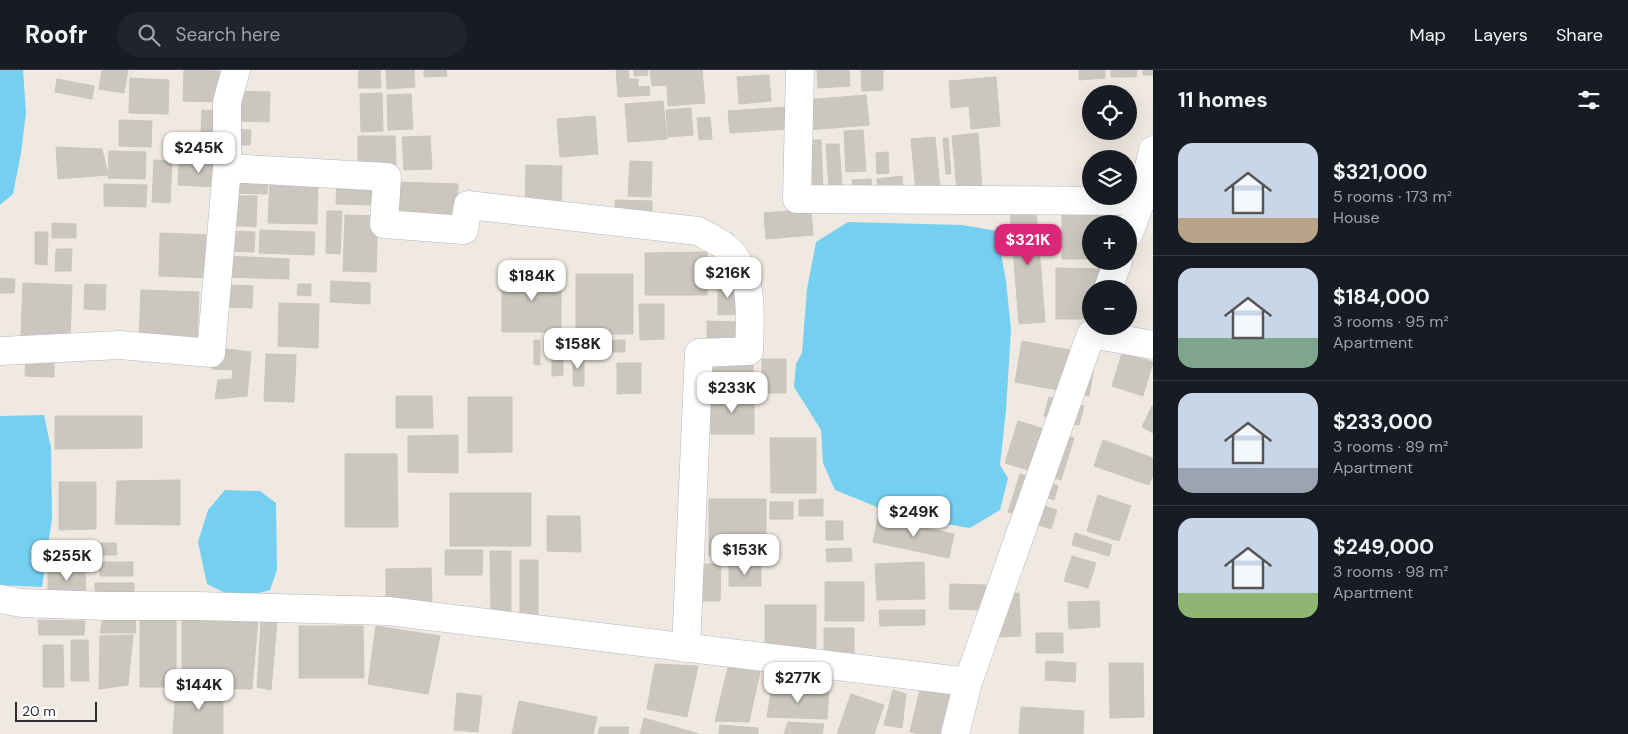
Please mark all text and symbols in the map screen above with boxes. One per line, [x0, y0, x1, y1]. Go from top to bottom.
search box [117, 12, 467, 57]
text: Roofr [25, 19, 87, 50]
icon: search [135, 21, 163, 49]
text: Search here [175, 22, 280, 47]
text: Map [1410, 23, 1446, 47]
text: Layers [1474, 23, 1528, 47]
text: Share [1556, 23, 1603, 47]
map controls [1082, 85, 1137, 335]
button: locate [1082, 85, 1137, 140]
text: 11 homes [1178, 86, 1268, 114]
icon: filters [1575, 86, 1603, 114]
pin: $245K [164, 132, 234, 174]
text: $245K [174, 137, 224, 158]
button: layers [1082, 150, 1137, 205]
text: $321,000 [1333, 158, 1428, 186]
icon: home [1218, 163, 1278, 223]
text: 5 rooms · 173 m² [1333, 186, 1452, 207]
text: House [1333, 207, 1380, 228]
button: + [1082, 215, 1137, 270]
pin: $321K [993, 224, 1063, 266]
text: $321K [1006, 229, 1050, 250]
pin: $216K [693, 256, 763, 299]
pin: $184K [497, 260, 567, 302]
text: $216K [705, 262, 751, 283]
text: $184K [509, 265, 555, 286]
button: − [1082, 280, 1137, 335]
text: $184,000 [1333, 283, 1430, 311]
icon: home [1218, 288, 1278, 348]
text: 3 rooms · 95 m² [1333, 311, 1449, 332]
pin: $158K [543, 328, 613, 370]
text: Apartment [1333, 332, 1413, 353]
text: $158K [555, 333, 601, 354]
pin: $233K [697, 372, 767, 414]
text: $233K [708, 377, 756, 398]
text: $233,000 [1333, 408, 1433, 436]
icon: home [1218, 413, 1278, 473]
text: 3 rooms · 89 m² [1333, 436, 1448, 457]
text: Apartment [1333, 457, 1413, 478]
pin: $249K [879, 496, 949, 538]
text: $249K [889, 501, 939, 522]
text: $249,000 [1333, 533, 1434, 561]
pin: $153K [710, 534, 780, 576]
icon: home [1218, 538, 1278, 598]
text: $153K [722, 539, 768, 560]
pin: $255K [32, 540, 102, 582]
text: $255K [42, 545, 92, 566]
text: 3 rooms · 98 m² [1333, 561, 1449, 582]
text: Apartment [1333, 582, 1413, 603]
pin: $277K [763, 662, 833, 704]
text: $277K [775, 667, 821, 688]
pin: $144K [164, 668, 234, 711]
text: $144K [176, 674, 222, 695]
scale bar [15, 699, 98, 722]
text: 20 m [22, 702, 56, 720]

